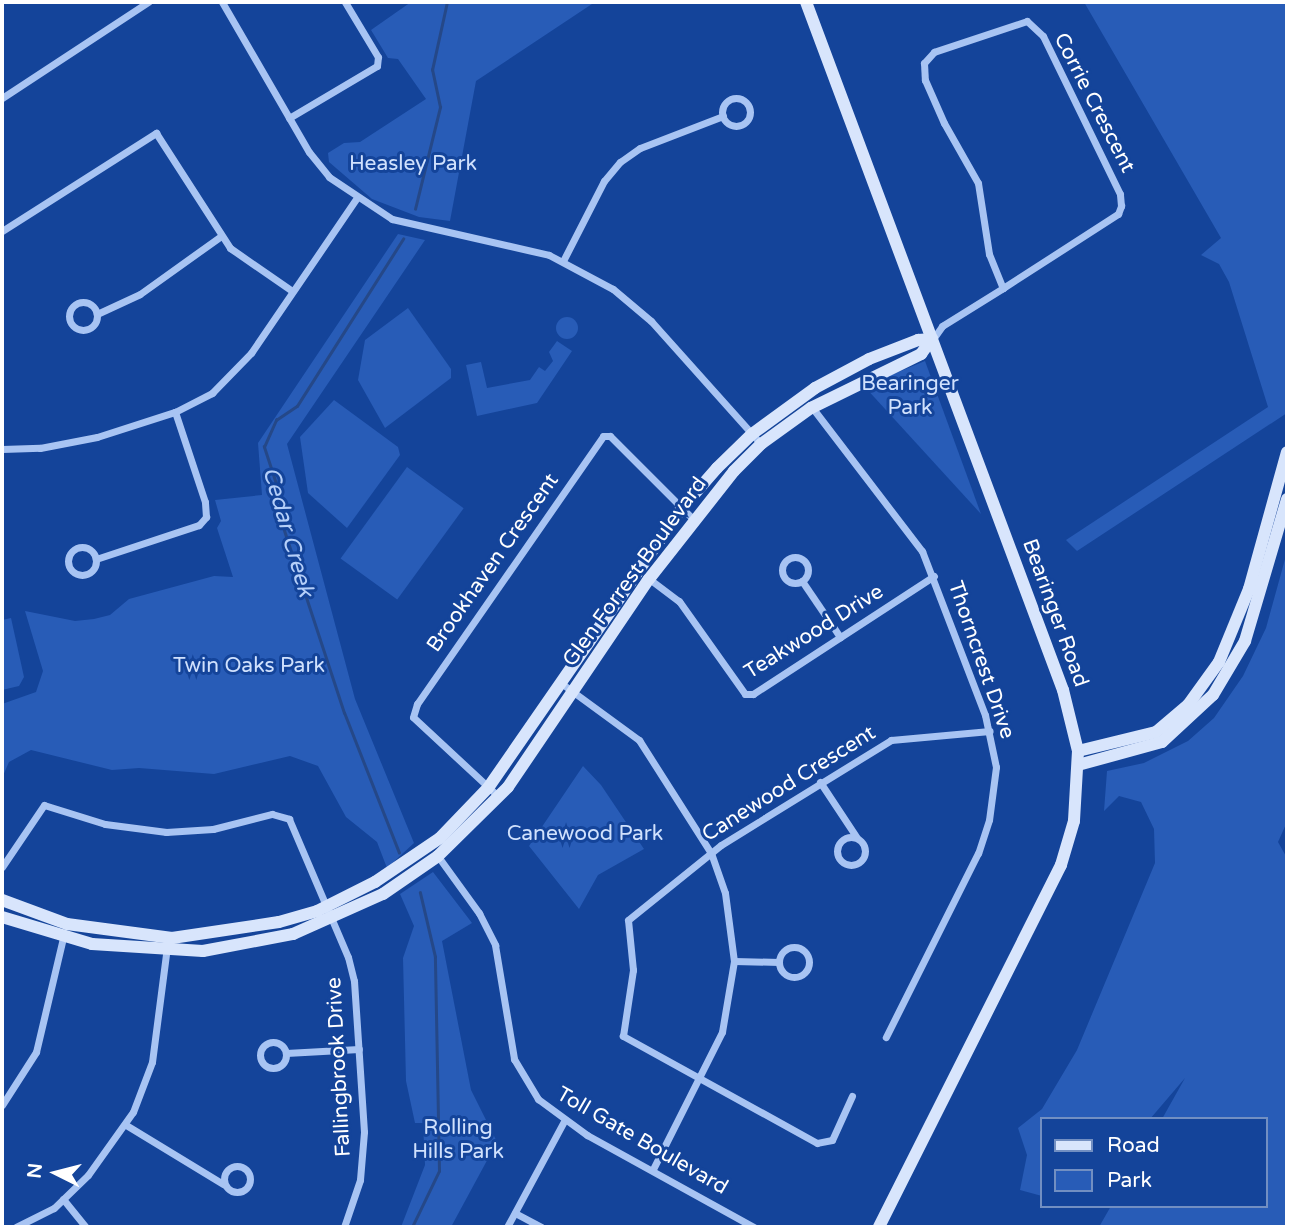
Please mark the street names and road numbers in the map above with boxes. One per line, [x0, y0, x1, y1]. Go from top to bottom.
street label: Corrie Crescent [1048, 29, 1140, 177]
street label: Brookhaven Crescent [422, 469, 564, 657]
street label: Glen Forrest Boulevard [558, 472, 712, 672]
street label: Bearinger Road [1017, 536, 1093, 690]
street label: Thorncrest Drive [942, 578, 1020, 742]
street label: Teakwood Drive [740, 579, 888, 685]
street label: Canewood Crescent [698, 720, 880, 848]
street label: Fallingbrook Drive [322, 977, 356, 1157]
street label: Toll Gate Boulevard [552, 1082, 732, 1200]

